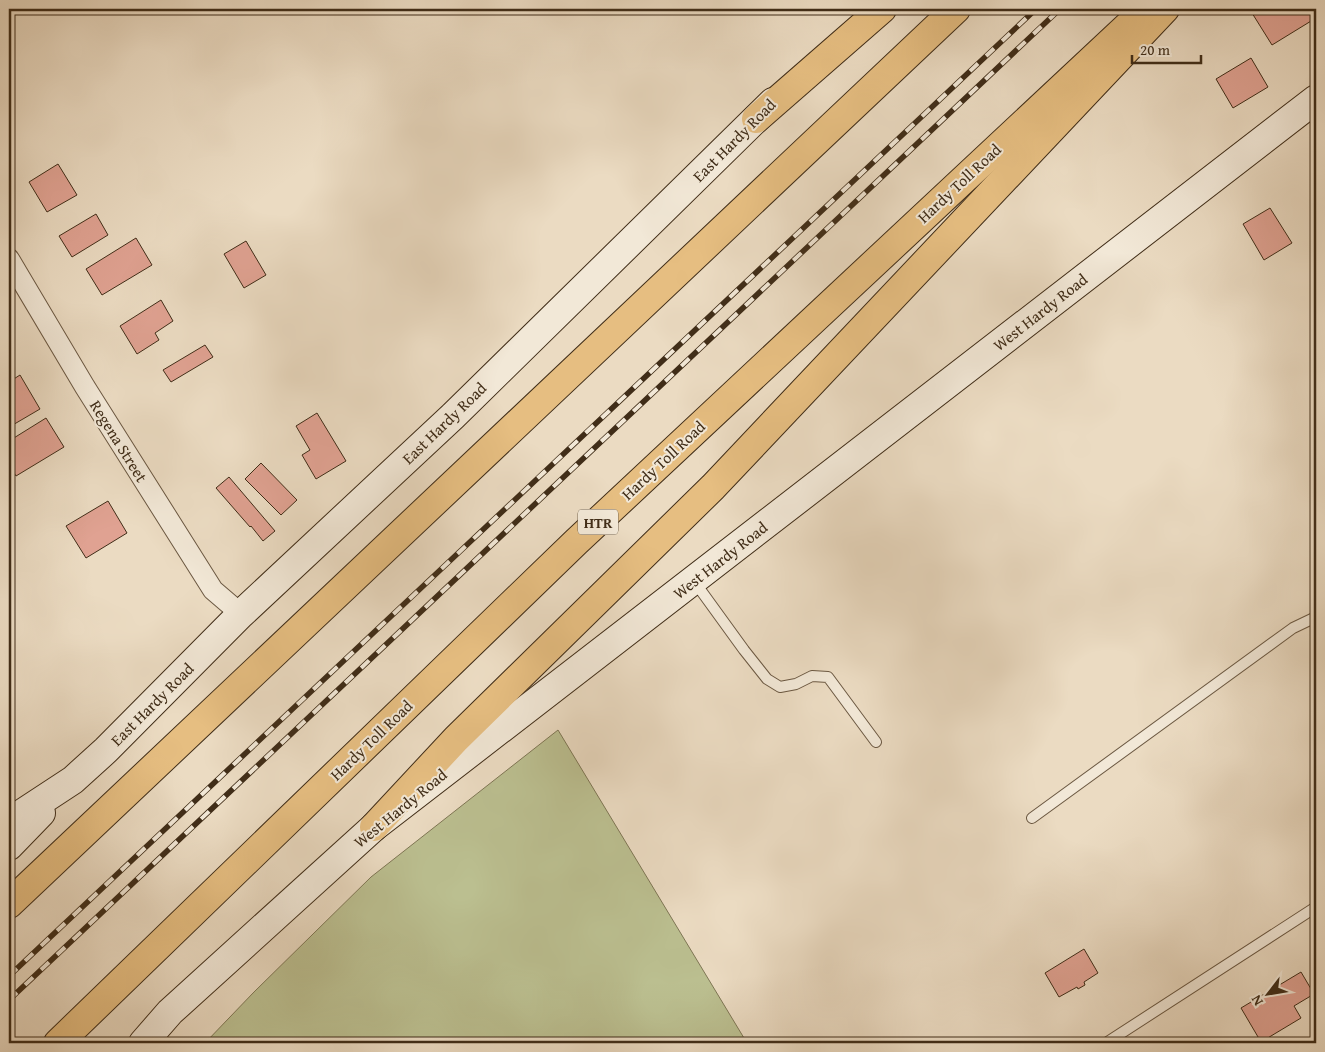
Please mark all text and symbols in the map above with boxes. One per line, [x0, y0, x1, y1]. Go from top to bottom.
scale bar [1132, 32, 1201, 64]
text: 20 m [1140, 39, 1171, 60]
street label: East Hardy Road [687, 93, 781, 187]
street label: Hardy Toll Road [912, 137, 1007, 228]
street label: West Hardy Road [988, 267, 1093, 357]
street label: East Hardy Road [396, 376, 492, 470]
street label: Regena Street [84, 395, 154, 487]
street label: Hardy Toll Road [616, 414, 711, 505]
road number: HTR [578, 510, 618, 534]
street label: West Hardy Road [668, 515, 773, 605]
street label: East Hardy Road [105, 657, 199, 751]
street label: Hardy Toll Road [324, 694, 418, 786]
street label: West Hardy Road [348, 762, 452, 853]
north arrow [1242, 970, 1292, 1020]
text: N [1246, 991, 1268, 1010]

